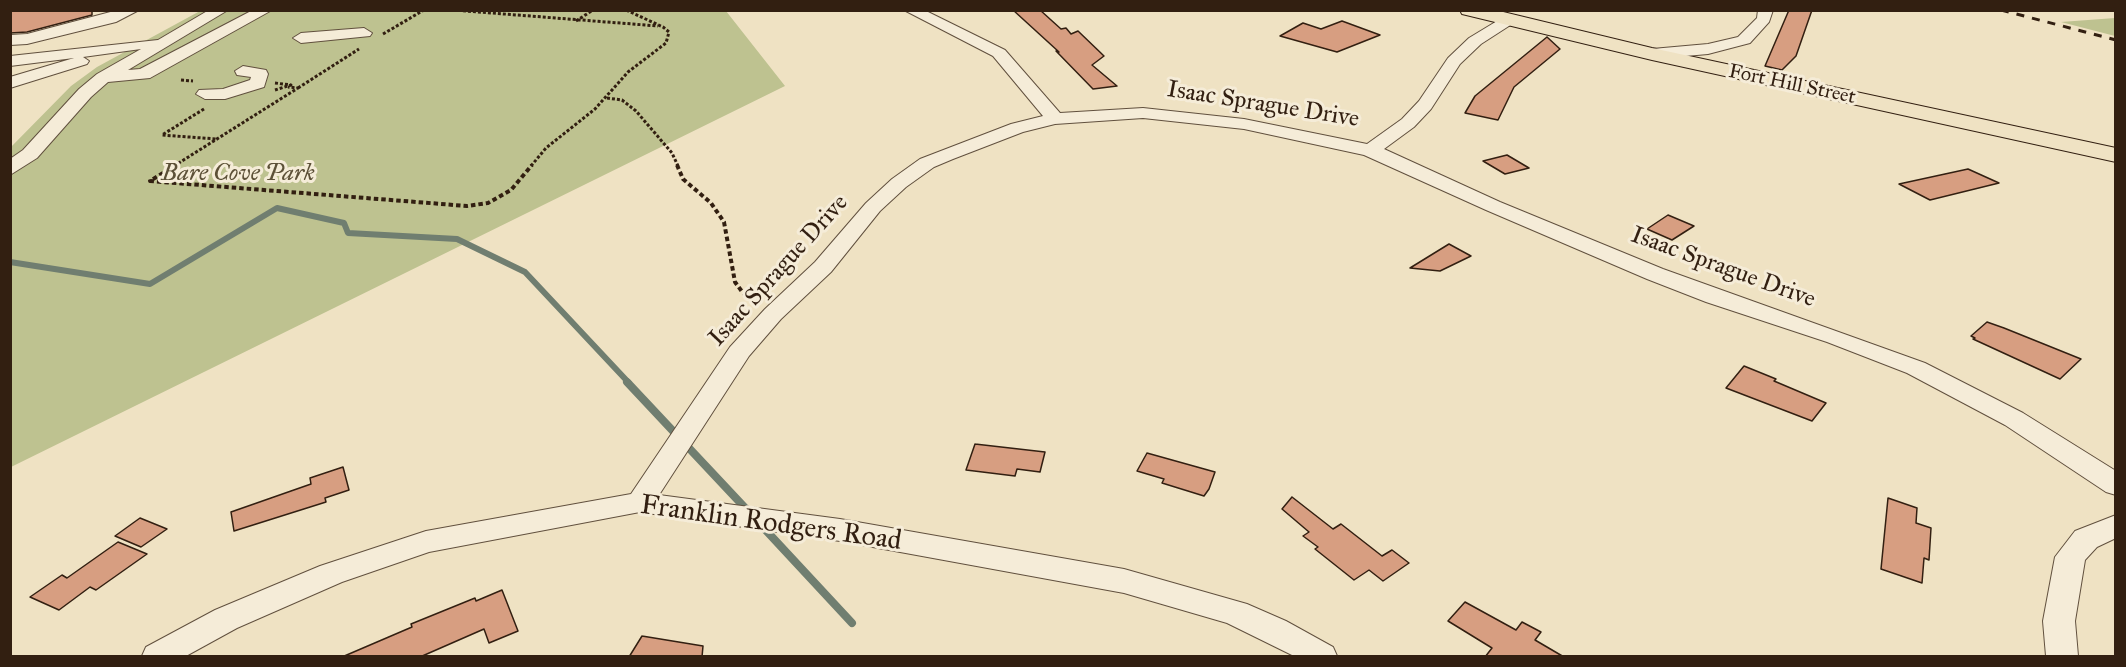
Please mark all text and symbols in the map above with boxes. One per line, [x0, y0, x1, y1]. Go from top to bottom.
street label: Fort Hill Street [1726, 60, 1858, 110]
street label: Isaac Sprague Drive [1165, 76, 1361, 134]
park label: Bare Cove Park [161, 160, 315, 188]
street label: Isaac Sprague Drive [703, 189, 855, 353]
street label: Isaac Sprague Drive [1627, 221, 1819, 315]
street label: Franklin Rodgers Road [638, 489, 904, 559]

